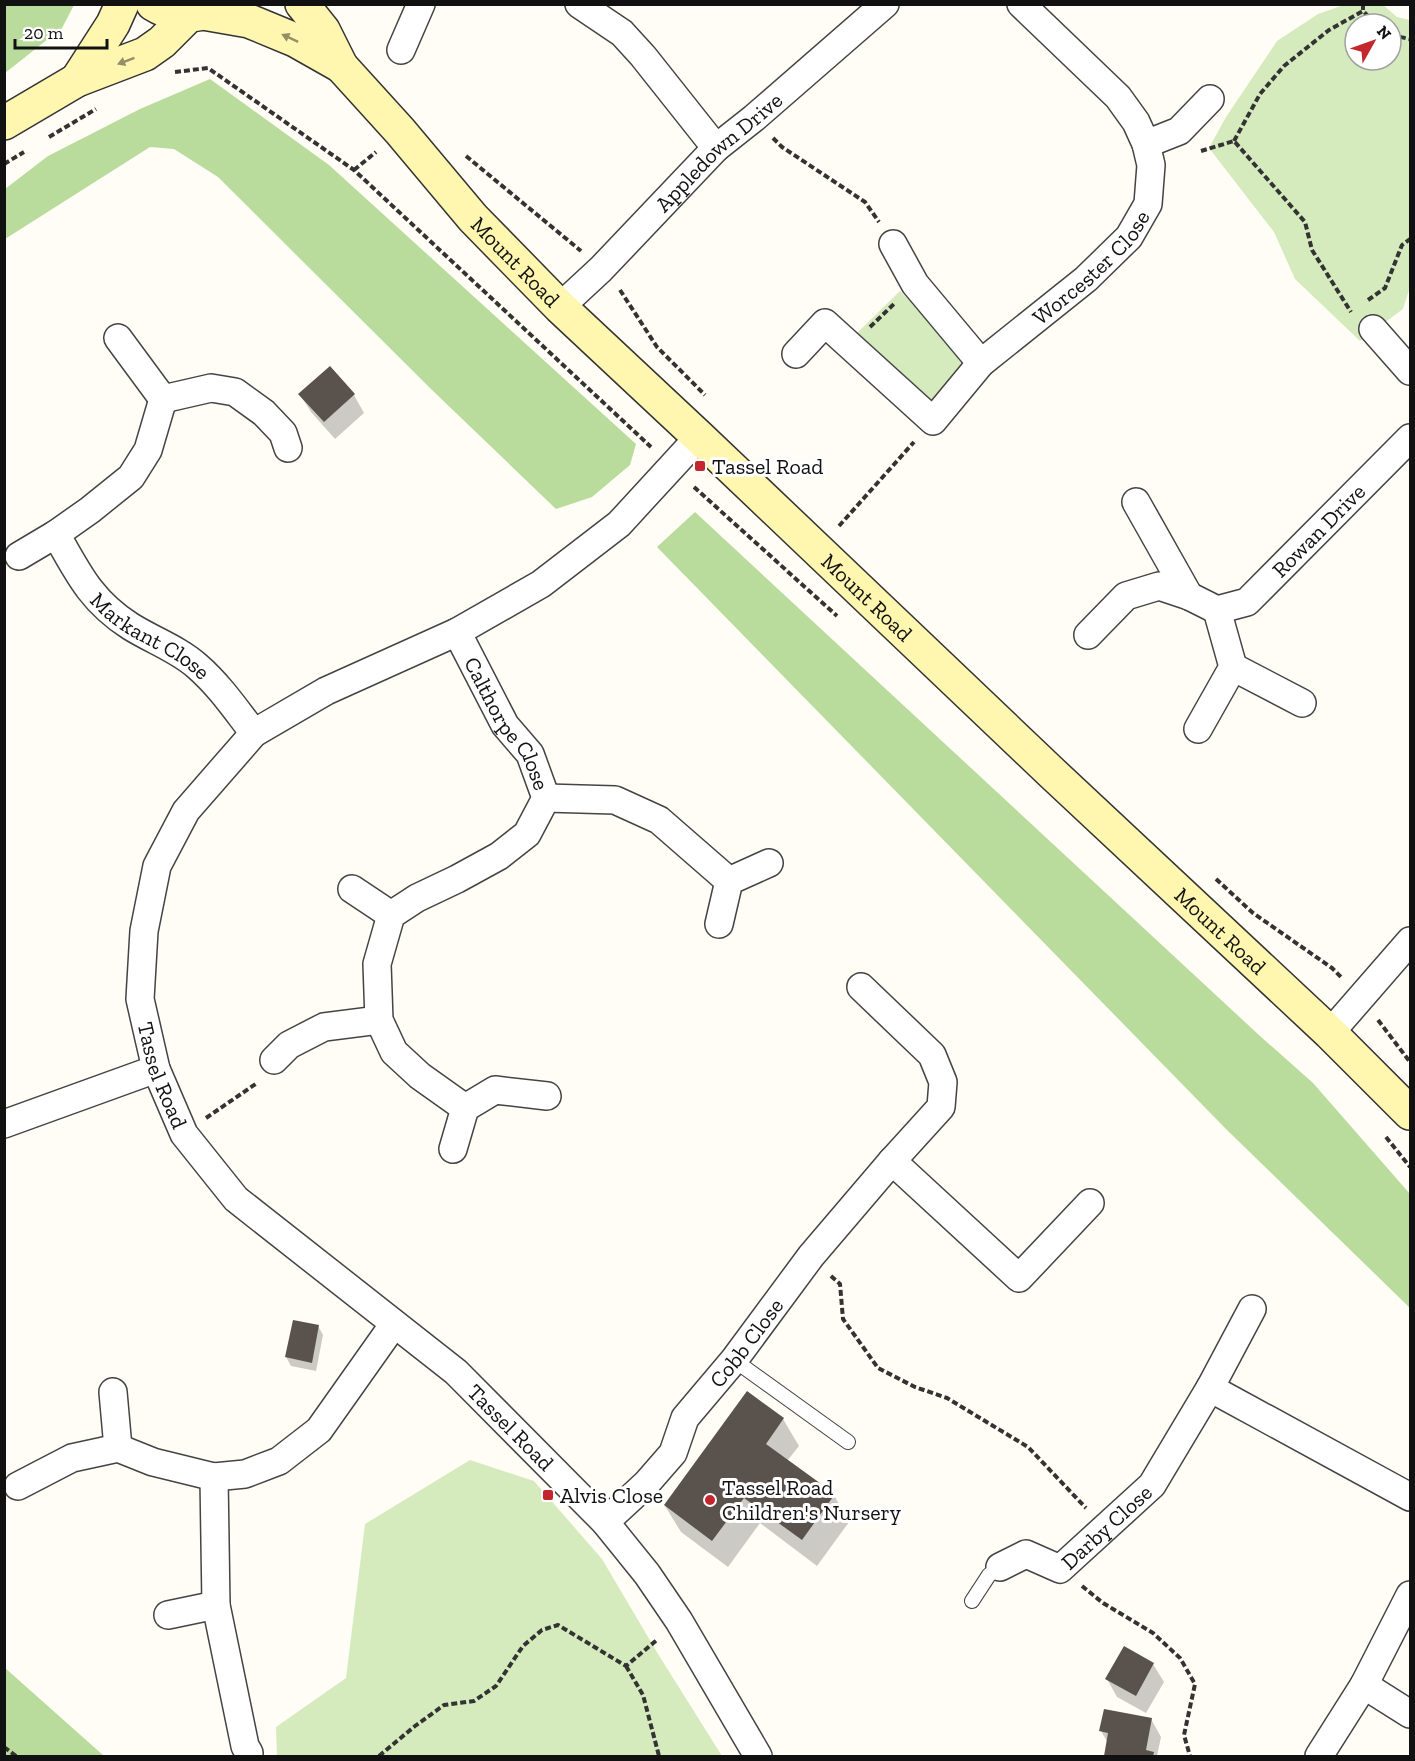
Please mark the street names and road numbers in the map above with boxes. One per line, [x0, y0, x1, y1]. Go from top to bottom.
street label: Appledown Drive [650, 87, 788, 218]
street label: Worcester Close [1027, 206, 1156, 331]
street label: Mount Road [465, 211, 565, 313]
street label: Rowan Drive [1266, 478, 1371, 583]
street label: Mount Road [816, 548, 918, 647]
street label: Markant Close [84, 587, 216, 685]
street label: Calthorpe Close [458, 652, 555, 794]
street label: Mount Road [1169, 882, 1272, 980]
street label: Tassel Road [132, 1019, 193, 1133]
street label: Cobb Close [704, 1293, 789, 1393]
street label: Tassel Road [462, 1379, 559, 1477]
street label: Darby Close [1056, 1479, 1158, 1575]

